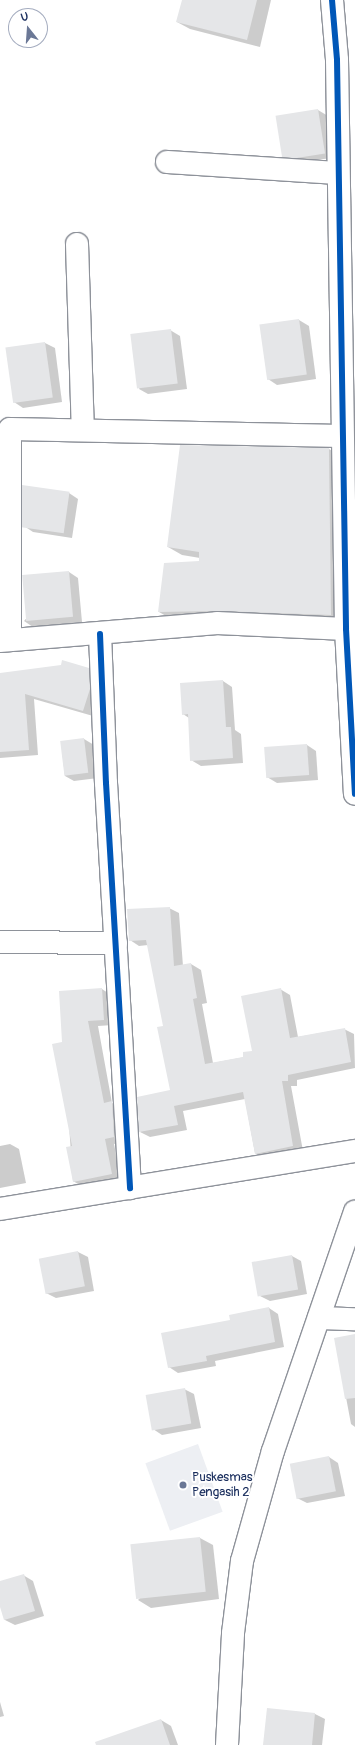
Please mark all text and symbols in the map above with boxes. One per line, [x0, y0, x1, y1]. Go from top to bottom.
north arrow [8, 8, 48, 48]
text: U [19, 10, 30, 24]
place label: Puskesmas Pengasih 2 [192, 1470, 253, 1501]
marker: Puskesmas Pengasih 2 [177, 1479, 189, 1491]

